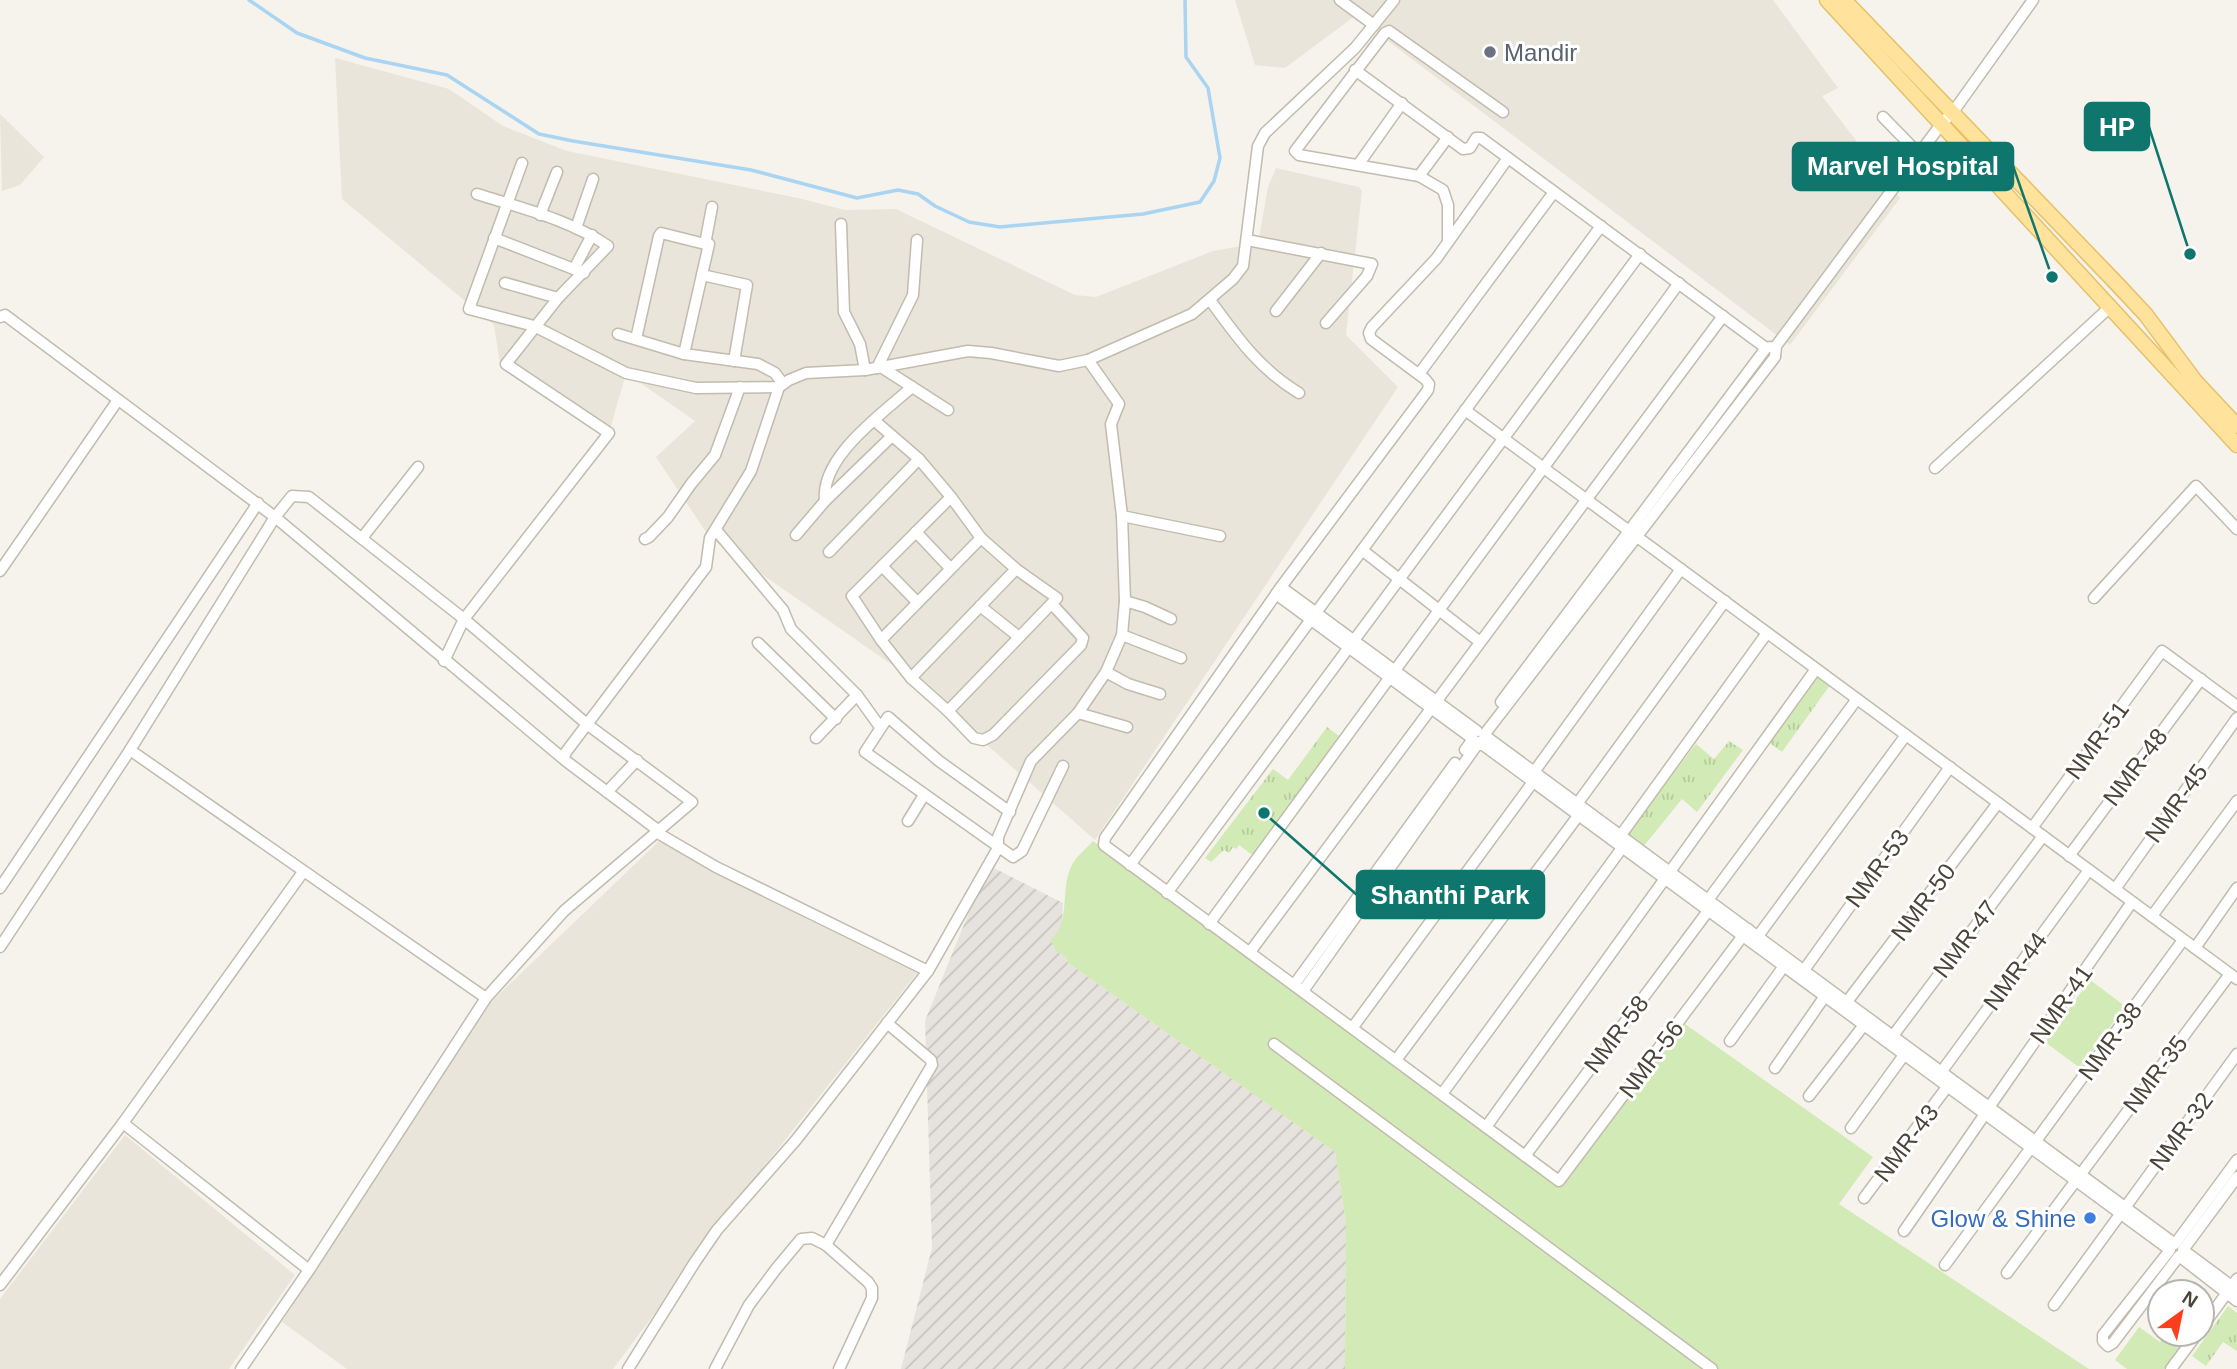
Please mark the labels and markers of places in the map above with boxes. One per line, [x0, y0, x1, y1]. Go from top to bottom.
place label: Mandir [1504, 39, 1577, 66]
marker: Mandir [1482, 44, 1498, 60]
callout: HP [2085, 103, 2149, 150]
callout: Marvel Hospital [1793, 143, 2013, 190]
callout: Shanthi Park [1357, 871, 1544, 918]
place label: Glow & Shine [1931, 1205, 2076, 1232]
marker: Glow & Shine [2082, 1210, 2098, 1226]

